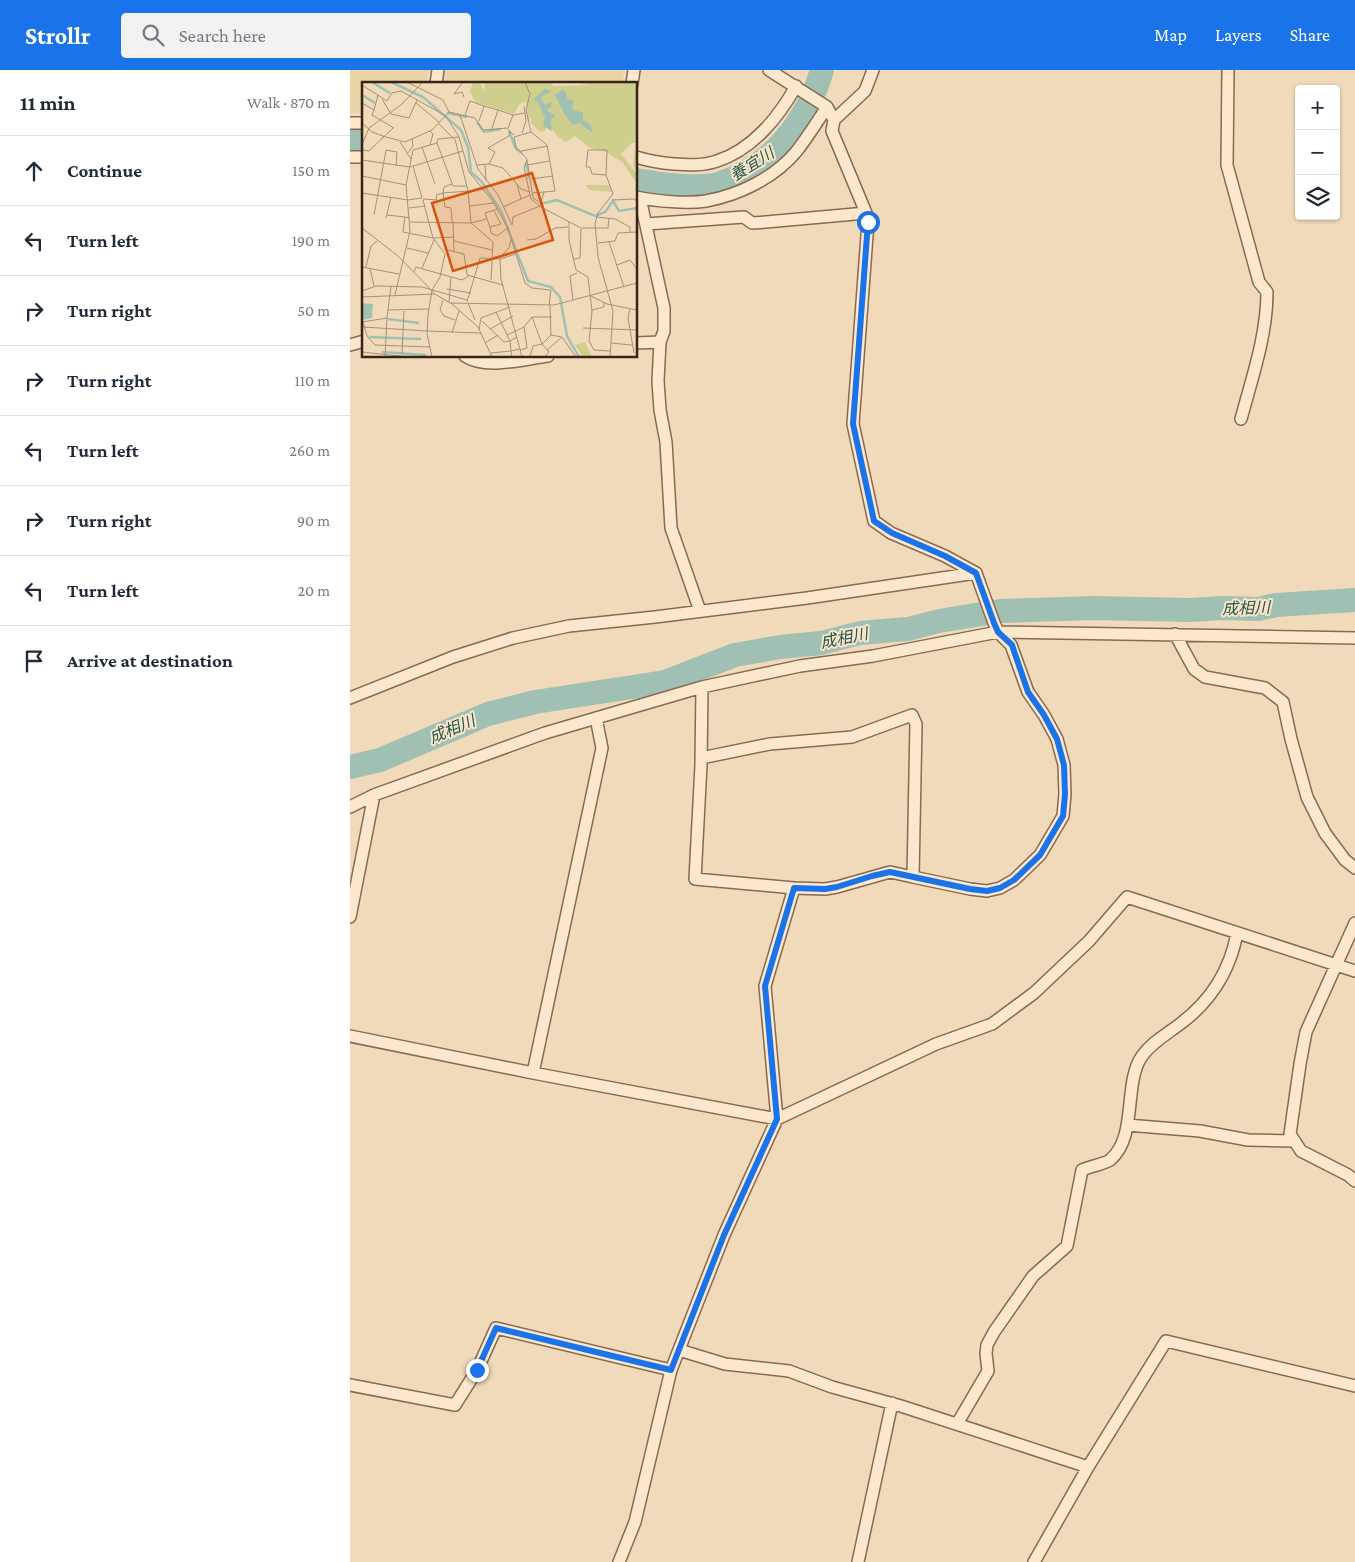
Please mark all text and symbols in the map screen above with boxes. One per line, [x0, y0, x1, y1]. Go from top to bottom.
search box [121, 13, 471, 58]
icon: search [139, 21, 167, 49]
text: Strollr [25, 22, 91, 49]
text: Search here [179, 25, 266, 46]
text: Map [1154, 25, 1187, 45]
text: Layers [1215, 25, 1262, 45]
text: Share [1290, 25, 1330, 45]
inset map [362, 82, 638, 358]
map controls [1295, 85, 1340, 220]
button: + [1295, 85, 1340, 130]
text: 11 min [20, 91, 76, 115]
text: Walk · 870 m [247, 94, 330, 111]
button: − [1295, 130, 1340, 175]
water label: 養宜川 [727, 143, 779, 184]
icon: ahead [20, 157, 48, 185]
text: Continue [67, 160, 142, 181]
text: 150 m [292, 162, 330, 179]
button: layers [1295, 175, 1340, 220]
route start [857, 211, 880, 234]
icon: left [20, 227, 48, 255]
text: Turn left [67, 230, 139, 251]
text: 190 m [292, 232, 330, 249]
icon: right [20, 297, 48, 325]
text: Turn right [67, 300, 152, 321]
text: 50 m [298, 302, 330, 319]
icon: right [20, 367, 48, 395]
text: Turn right [67, 370, 152, 391]
text: 110 m [294, 372, 330, 389]
icon: left [20, 437, 48, 465]
text: Turn left [67, 440, 139, 461]
text: 260 m [289, 442, 330, 459]
icon: right [20, 507, 48, 535]
text: Turn right [67, 510, 152, 531]
text: 90 m [297, 512, 330, 529]
icon: left [20, 577, 48, 605]
text: Turn left [67, 580, 139, 601]
text: 20 m [297, 582, 330, 599]
water label: 成相川 [1222, 599, 1272, 617]
water label: 成相川 [819, 625, 871, 651]
icon: arrive [20, 647, 48, 675]
text: Arrive at destination [67, 650, 233, 671]
water label: 成相川 [427, 711, 479, 746]
route end [466, 1359, 489, 1382]

